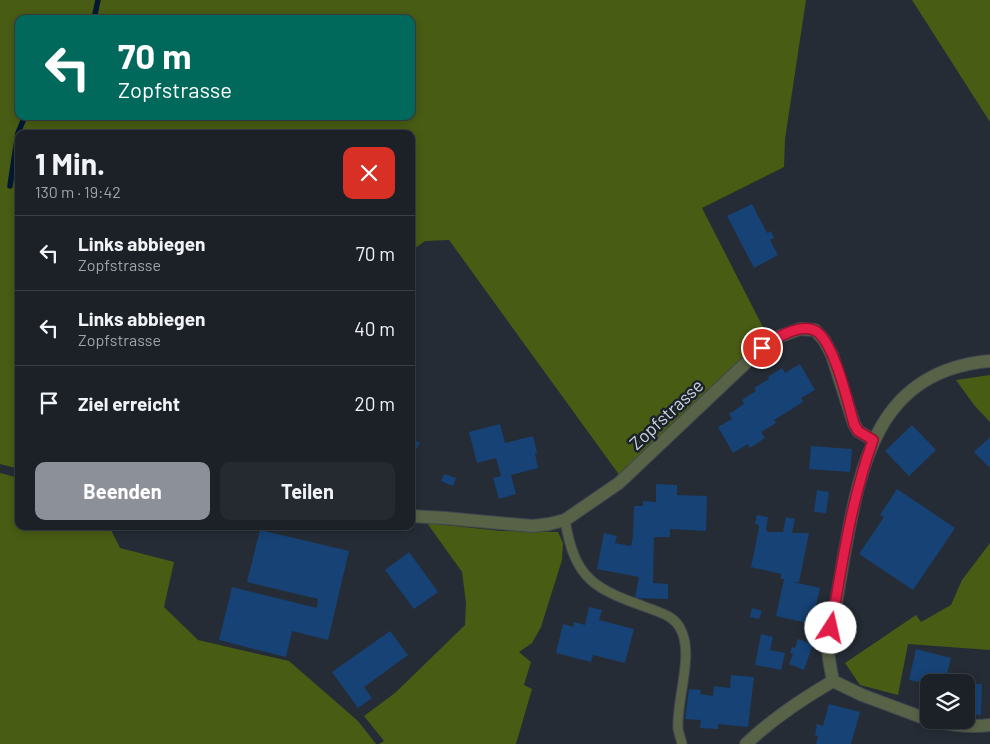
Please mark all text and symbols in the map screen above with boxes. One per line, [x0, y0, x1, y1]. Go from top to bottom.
text: 70 m [118, 34, 192, 76]
icon: left [35, 35, 100, 100]
text: Zopfstrasse [118, 76, 232, 102]
text: 1 Min. [35, 145, 105, 181]
button: close [343, 147, 395, 199]
text: 130 m · 19:42 [35, 182, 121, 201]
text: Links abbiegen [78, 232, 205, 255]
icon: left [35, 239, 63, 267]
text: 70 m [356, 242, 395, 265]
text: Zopfstrasse [78, 255, 161, 274]
text: Links abbiegen [78, 307, 205, 330]
icon: left [35, 314, 63, 342]
text: 40 m [354, 317, 395, 340]
pin [741, 327, 783, 369]
text: Zopfstrasse [78, 330, 161, 349]
icon: arrive [748, 334, 776, 362]
street label: Zopfstrasse [624, 374, 708, 454]
icon: arrive [35, 389, 63, 417]
text: Ziel erreicht [78, 392, 180, 415]
text: 20 m [355, 392, 395, 415]
button: Beenden [35, 462, 210, 520]
button: Teilen [220, 462, 395, 520]
position arrow [804, 601, 856, 653]
map controls [920, 674, 975, 729]
button: layers [920, 674, 975, 729]

